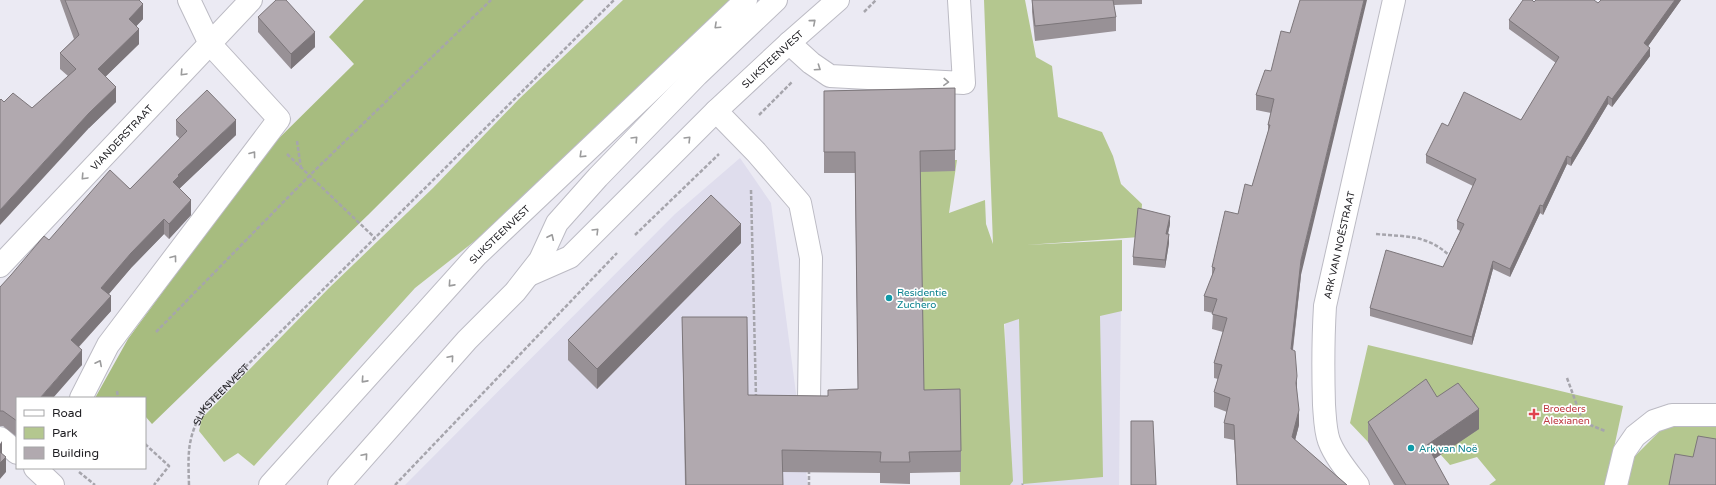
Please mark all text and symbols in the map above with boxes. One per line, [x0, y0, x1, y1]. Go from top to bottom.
one-way arrow [808, 19, 816, 26]
one-way arrow [714, 22, 722, 29]
street label: SLIKSTEENVEST [740, 28, 806, 91]
one-way arrow [814, 63, 821, 70]
one-way arrow [180, 68, 188, 76]
one-way arrow [943, 78, 949, 86]
street label: VIANDERSTRAAT [88, 103, 156, 173]
one-way arrow [630, 136, 638, 144]
one-way arrow [683, 136, 691, 144]
one-way arrow [579, 150, 587, 157]
one-way arrow [248, 151, 255, 158]
one-way arrow [81, 172, 89, 180]
street label: ARK VAN NOËSTRAAT [1322, 190, 1358, 300]
street label: SLIKSTEENVEST [467, 203, 533, 266]
one-way arrow [591, 228, 599, 236]
one-way arrow [546, 234, 554, 242]
one-way arrow [169, 255, 176, 262]
one-way arrow [449, 279, 456, 286]
place label: Residentie Zuchero [897, 287, 947, 311]
marker: Residentie Zuchero [884, 293, 894, 303]
one-way arrow [446, 355, 454, 363]
one-way arrow [94, 360, 102, 367]
street label: SLIKSTEENVEST [191, 362, 252, 428]
one-way arrow [362, 376, 369, 383]
legend [16, 397, 146, 469]
place label: Broeders Alexianen [1543, 403, 1590, 427]
text: Road [52, 406, 82, 420]
marker: Broeders Alexianen [1528, 408, 1540, 420]
text: Park [52, 426, 78, 440]
marker: Ark van Noë [1406, 443, 1416, 453]
place label: Ark van Noë [1419, 443, 1478, 455]
text: Building [52, 446, 99, 460]
one-way arrow [360, 453, 367, 460]

